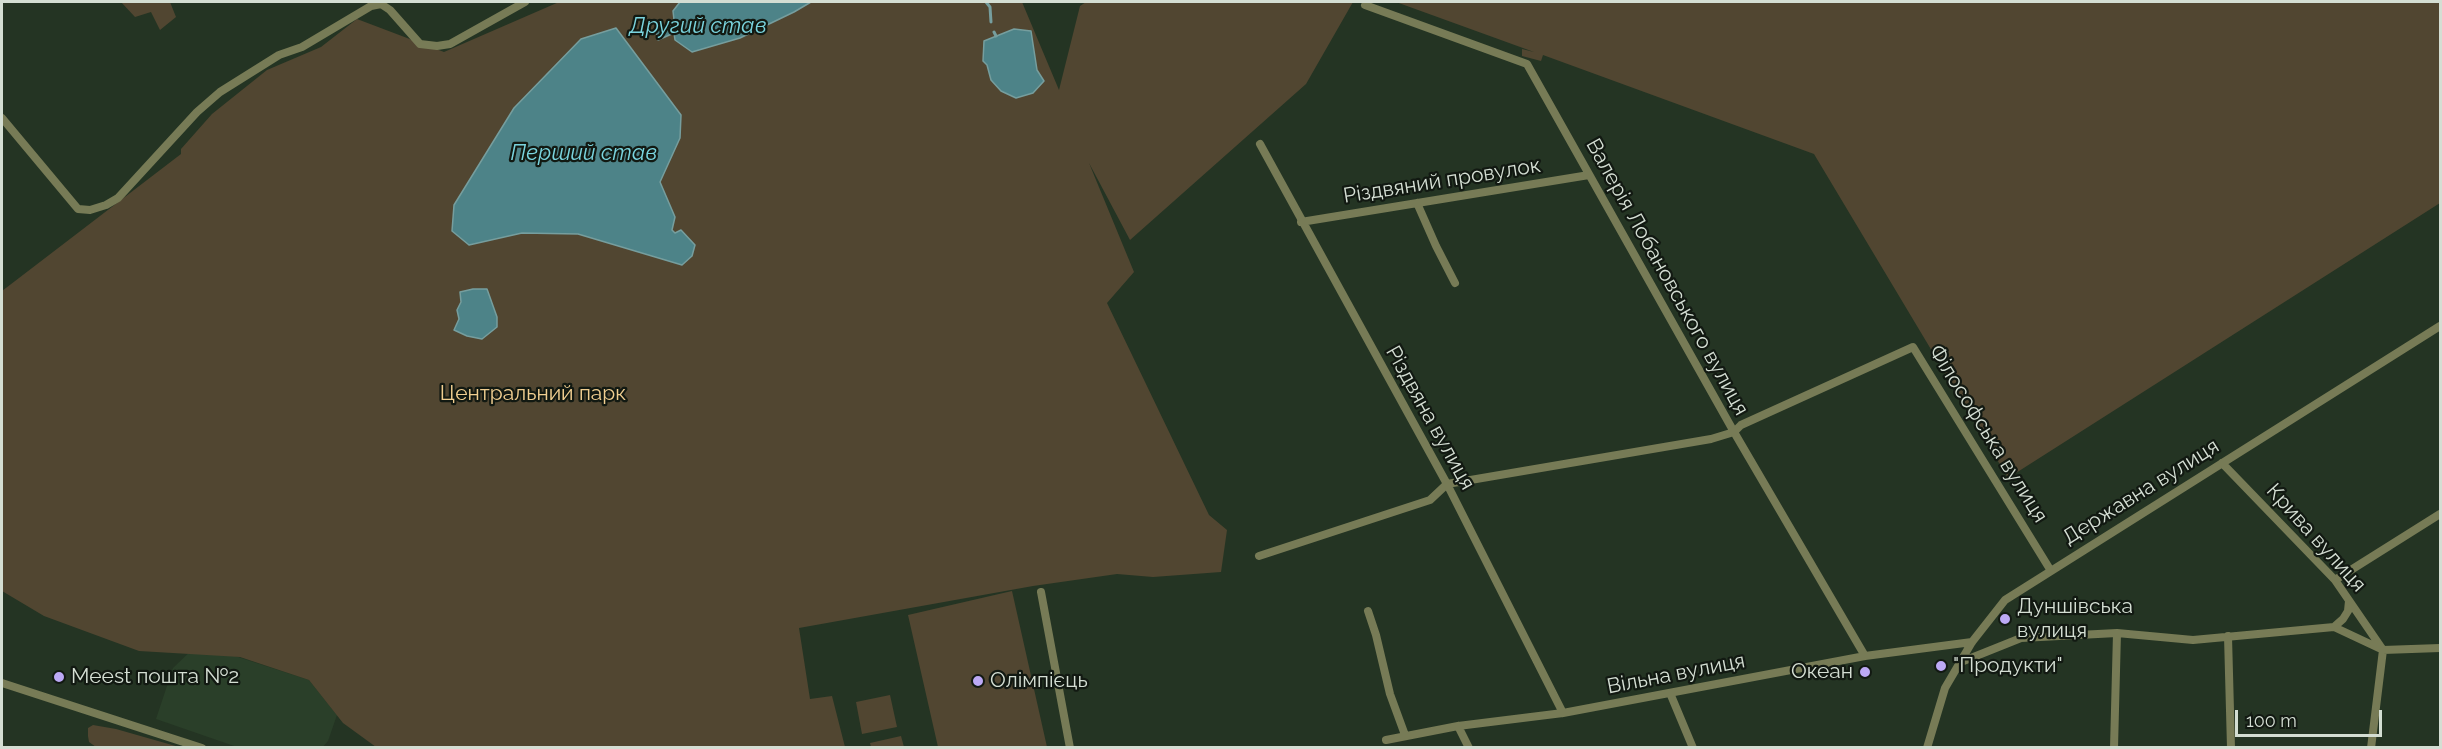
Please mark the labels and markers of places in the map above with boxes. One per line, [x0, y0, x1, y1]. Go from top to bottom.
place label: Дуншівська вулиця [2017, 594, 2133, 644]
marker: Дуншівська вулиця [1998, 612, 2012, 626]
place label: "Продукти" [1953, 653, 2063, 679]
place label: Океан [1791, 659, 1853, 685]
marker: "Продукти" [1934, 659, 1948, 673]
place label: Meest пошта №2 [71, 664, 239, 690]
marker: Океан [1858, 665, 1872, 679]
place label: Олімпієць [990, 668, 1088, 694]
marker: Meest пошта №2 [52, 670, 66, 684]
marker: Олімпієць [971, 674, 985, 688]

